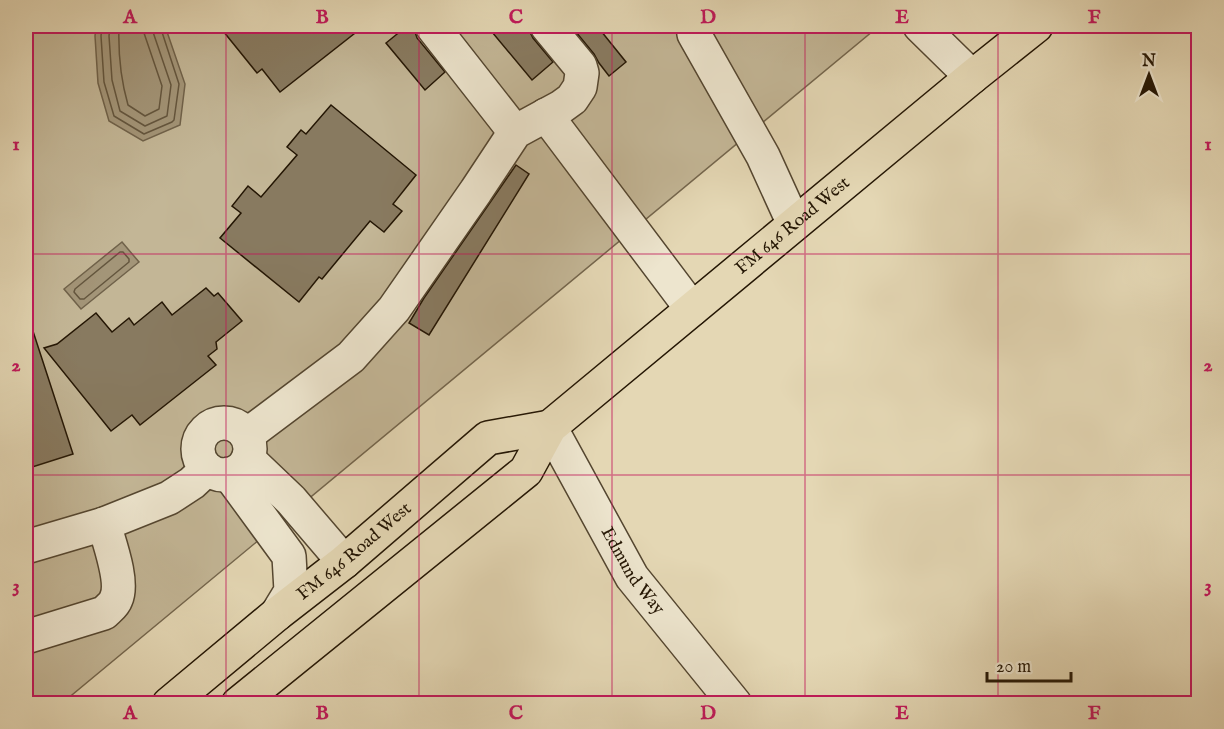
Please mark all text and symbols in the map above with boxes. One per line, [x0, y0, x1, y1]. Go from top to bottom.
text: A [122, 5, 138, 30]
text: B [315, 5, 329, 30]
text: C [509, 5, 523, 30]
text: D [700, 5, 716, 30]
text: E [895, 5, 909, 30]
text: F [1088, 5, 1101, 30]
north arrow [1119, 45, 1179, 105]
text: N [1141, 52, 1156, 72]
text: 1 [12, 132, 20, 157]
text: 1 [1204, 132, 1212, 157]
street label: FM 646 Road West [731, 171, 855, 280]
text: 2 [11, 353, 21, 378]
text: 2 [1203, 353, 1213, 378]
street label: FM 646 Road West [292, 497, 416, 606]
street label: Edmund Way [595, 523, 670, 620]
text: 3 [12, 574, 20, 599]
text: 3 [1204, 574, 1212, 599]
scale bar [987, 645, 1071, 683]
text: 20 m [996, 656, 1031, 679]
text: A [122, 701, 138, 726]
text: B [315, 701, 329, 726]
text: C [509, 701, 523, 726]
text: D [700, 701, 716, 726]
text: E [895, 701, 909, 726]
text: F [1088, 701, 1101, 726]

